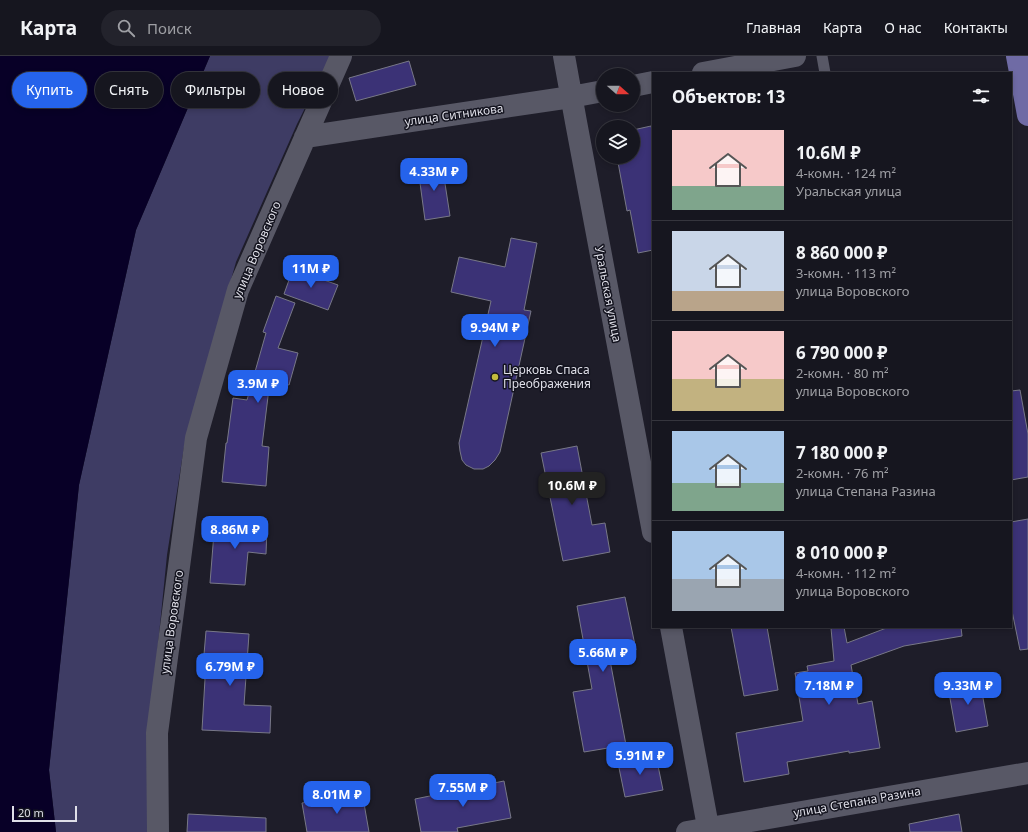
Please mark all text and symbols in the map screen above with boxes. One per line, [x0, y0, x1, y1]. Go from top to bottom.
search box [101, 10, 381, 46]
text: Карта [20, 15, 77, 41]
icon: search [115, 17, 137, 39]
text: Поиск [147, 18, 192, 38]
text: Главная [746, 18, 801, 37]
text: Карта [823, 18, 862, 37]
text: О нас [884, 18, 922, 37]
text: Контакты [944, 18, 1008, 37]
north arrow [596, 68, 640, 112]
map controls [596, 68, 640, 164]
chip: Купить [12, 72, 87, 108]
chip: Снять [95, 72, 163, 108]
chip: Фильтры [171, 72, 260, 108]
chip: Новое [268, 72, 338, 108]
text: Объектов: 13 [672, 85, 785, 108]
icon: filters [970, 85, 992, 107]
street label: улица Ситникова [404, 99, 504, 130]
button: layers [596, 120, 640, 164]
text: 10.6M ₽ [796, 141, 861, 164]
icon: home [704, 146, 752, 194]
pin: 4.33M ₽ [397, 158, 471, 192]
text: 4.33M ₽ [409, 162, 459, 180]
text: 4-комн. · 124 m² [796, 164, 896, 182]
text: Уральская улица [796, 182, 902, 200]
street label: улица Воровского [228, 198, 285, 301]
text: 8 860 000 ₽ [796, 241, 888, 264]
street label: Уральская улица [591, 244, 626, 343]
icon: home [704, 247, 752, 295]
pin: 11M ₽ [283, 255, 339, 289]
text: 11M ₽ [292, 259, 330, 277]
text: 3-комн. · 113 m² [796, 264, 896, 282]
text: улица Воровского [796, 282, 909, 300]
pin: 9.94M ₽ [458, 314, 532, 348]
text: 9.94M ₽ [470, 318, 520, 336]
text: 6 790 000 ₽ [796, 341, 888, 364]
icon: home [704, 347, 752, 395]
place label: Церковь Спаса Преображения [503, 361, 591, 392]
text: 2-комн. · 80 m² [796, 364, 889, 382]
pin: 3.9M ₽ [225, 370, 291, 404]
marker: Церковь Спаса Преображения [490, 372, 500, 382]
text: 3.9M ₽ [237, 374, 279, 392]
text: улица Воровского [796, 382, 909, 400]
text: 7 180 000 ₽ [796, 441, 888, 464]
icon: home [704, 447, 752, 495]
text: 2-комн. · 76 m² [796, 464, 889, 482]
pin: 10.6M ₽ [535, 472, 609, 506]
text: 10.6M ₽ [547, 476, 597, 494]
text: улица Степана Разина [796, 482, 936, 500]
pin: 8.86M ₽ [198, 516, 272, 550]
text: 8.86M ₽ [210, 520, 260, 538]
text: 8 010 000 ₽ [796, 541, 888, 564]
icon: home [704, 547, 752, 595]
text: 4-комн. · 112 m² [796, 564, 896, 582]
street label: улица Воровского [156, 569, 187, 675]
text: улица Воровского [796, 582, 909, 600]
pin: 5.66M ₽ [566, 639, 640, 673]
text: 5.66M ₽ [578, 643, 628, 661]
pin: 6.79M ₽ [193, 653, 267, 687]
text: 6.79M ₽ [205, 657, 255, 675]
pin: 7.18M ₽ [792, 672, 866, 706]
pin: 9.33M ₽ [931, 672, 1005, 706]
text: 7.18M ₽ [804, 676, 854, 694]
text: 9.33M ₽ [943, 676, 993, 694]
pin: 5.91M ₽ [603, 742, 677, 776]
text: 5.91M ₽ [615, 746, 665, 764]
pin: 7.55M ₽ [426, 774, 500, 808]
text: 7.55M ₽ [438, 778, 488, 796]
pin: 8.01M ₽ [300, 781, 374, 815]
street label: улица Степана Разина [792, 782, 922, 821]
text: 8.01M ₽ [312, 785, 362, 803]
scale bar [12, 804, 77, 823]
text: 20 m [18, 805, 44, 820]

